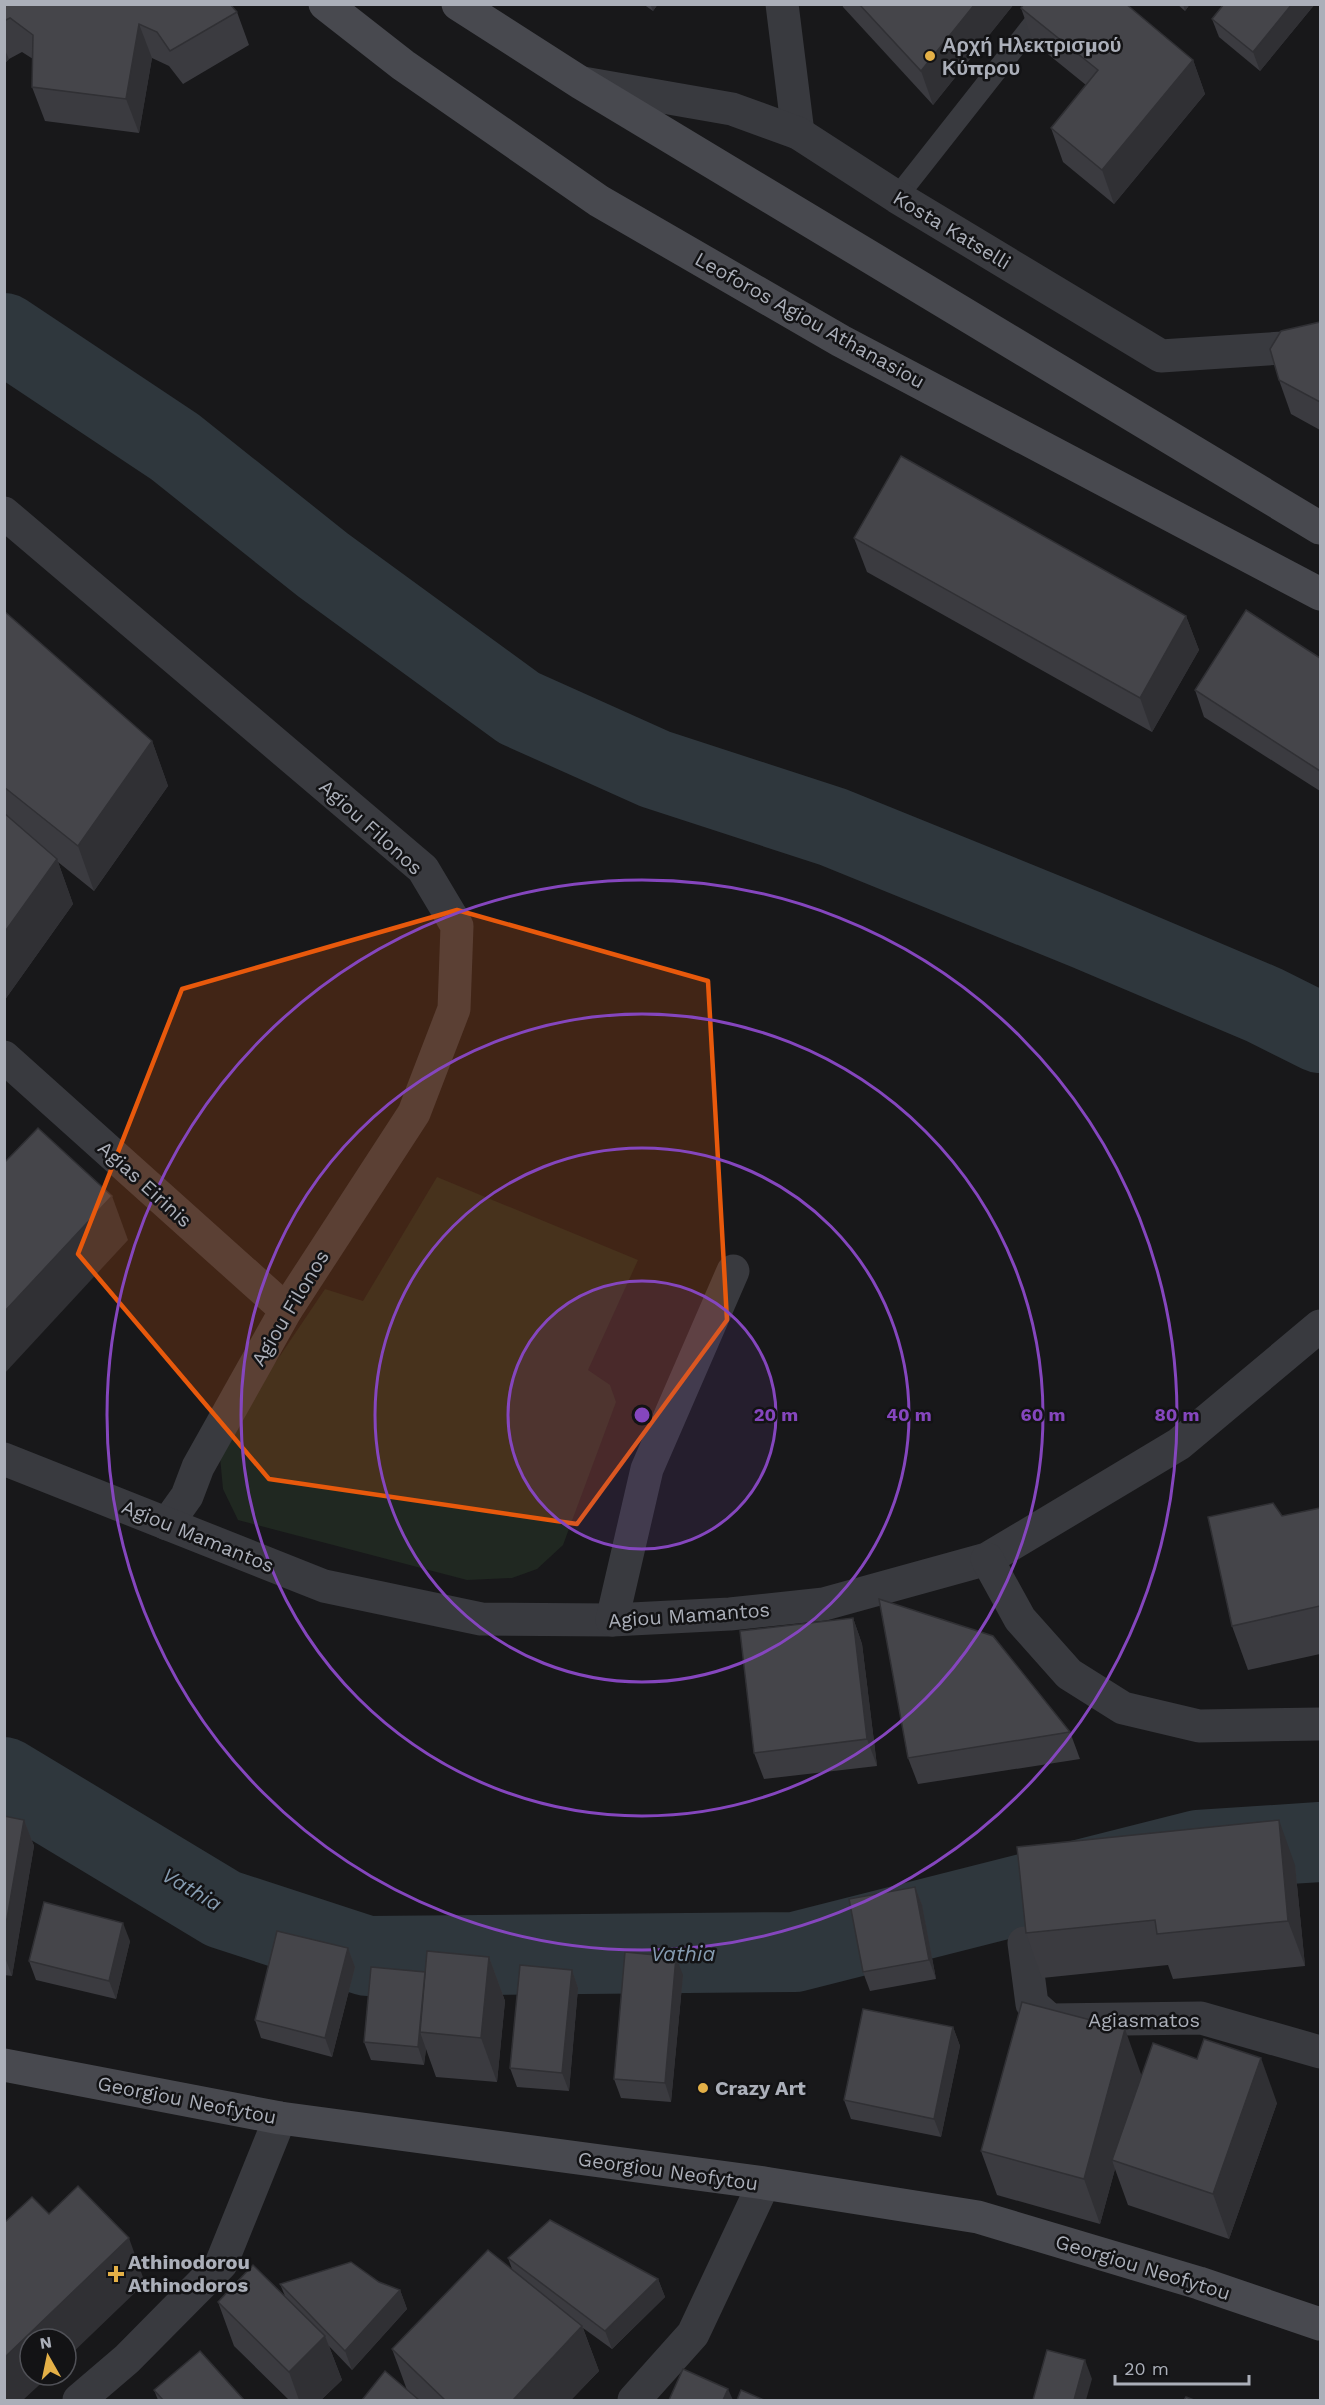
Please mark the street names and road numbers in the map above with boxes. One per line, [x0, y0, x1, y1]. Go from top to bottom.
street label: Kosta Katselli [889, 186, 1015, 274]
street label: Leoforos Agiou Athanasiou [691, 247, 929, 393]
street label: Agiou Filonos [314, 774, 428, 880]
street label: Agias Eirinis [93, 1136, 197, 1232]
street label: Agiou Filonos [246, 1246, 334, 1370]
street label: Agiou Mamantos [118, 1495, 278, 1577]
street label: Agiou Mamantos [607, 1597, 771, 1633]
street label: Agiasmatos [1088, 2008, 1200, 2032]
street label: Georgiou Neofytou [96, 2071, 278, 2129]
street label: Georgiou Neofytou [576, 2146, 760, 2196]
street label: Georgiou Neofytou [1053, 2229, 1233, 2305]

